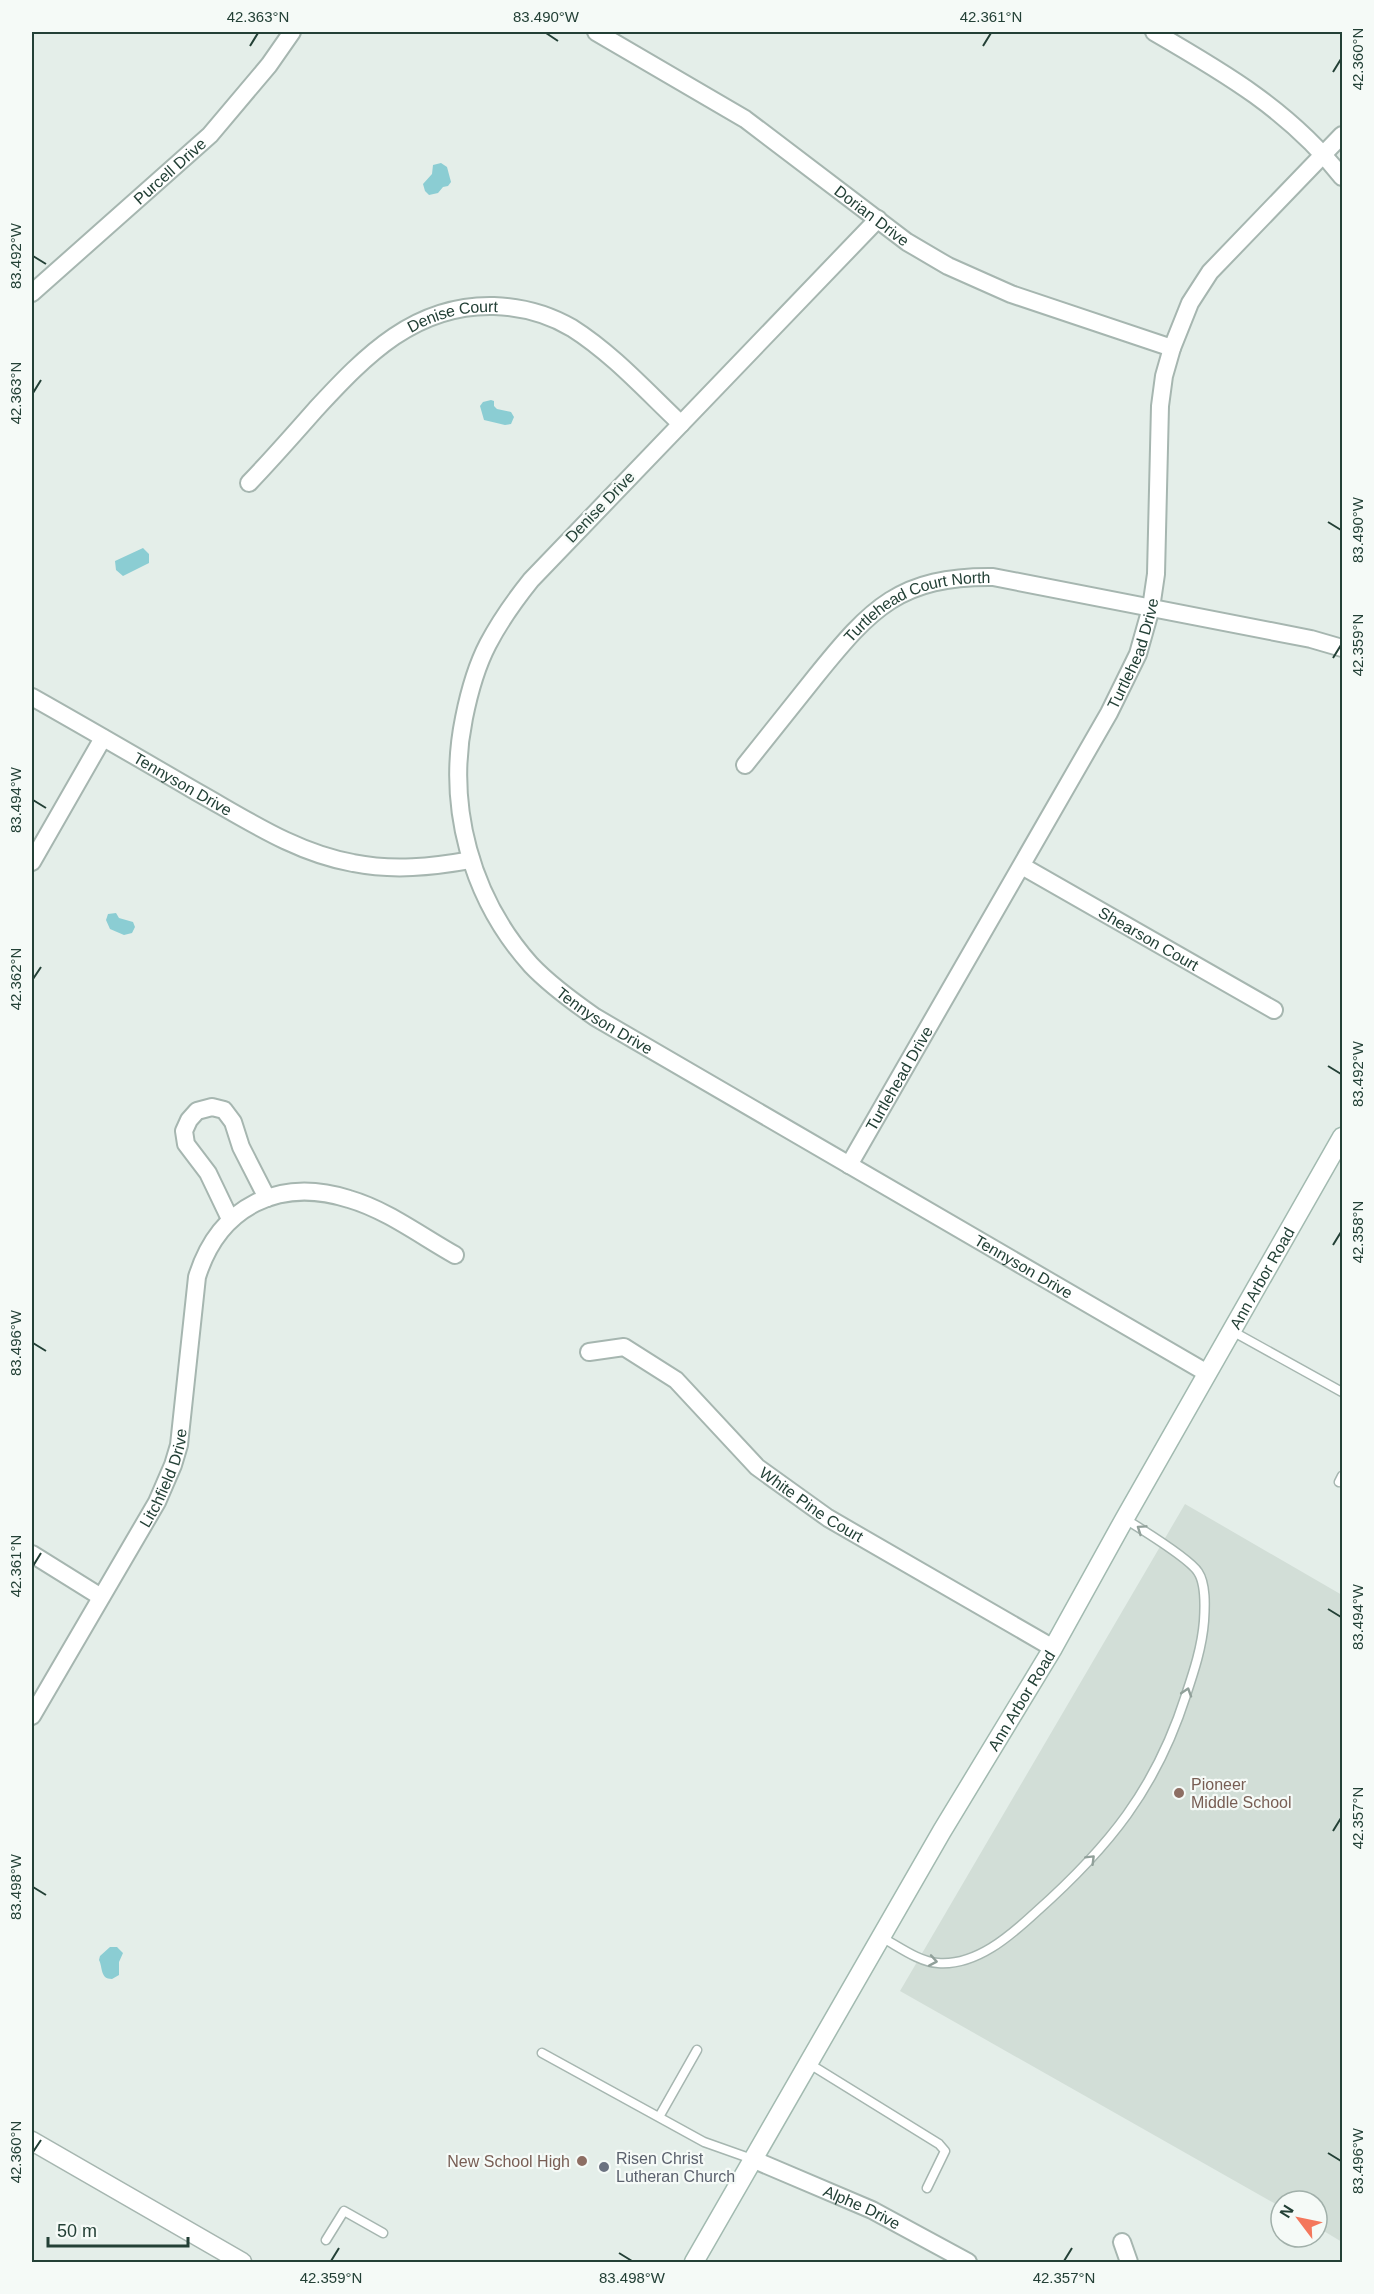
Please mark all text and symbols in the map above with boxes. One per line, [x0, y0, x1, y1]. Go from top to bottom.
text: 42.363°N [227, 8, 289, 25]
text: 83.490°W [513, 8, 580, 25]
text: 42.361°N [960, 8, 1022, 25]
text: 42.360°N [1349, 28, 1366, 90]
street label: Purcell Drive [130, 134, 209, 207]
street label: Dorian Drive [831, 182, 913, 249]
text: 83.492°W [7, 222, 24, 289]
street label: Denise Court [404, 297, 499, 335]
text: 42.363°N [7, 362, 24, 424]
street label: Denise Drive [562, 468, 638, 546]
text: 83.490°W [1349, 496, 1366, 563]
street label: Turtlehead Court North [840, 568, 990, 645]
street label: Turtlehead Drive [1104, 597, 1161, 712]
text: 42.359°N [1349, 614, 1366, 676]
street label: Tennyson Drive [131, 749, 235, 819]
text: 83.494°W [7, 766, 24, 833]
street label: Shearson Court [1096, 903, 1202, 974]
text: 42.362°N [7, 948, 24, 1010]
street label: Tennyson Drive [553, 984, 656, 1057]
street label: Turtlehead Drive [862, 1023, 936, 1134]
text: 83.492°W [1349, 1040, 1366, 1107]
text: 42.358°N [1349, 1201, 1366, 1263]
street label: Ann Arbor Road [1226, 1224, 1297, 1332]
street label: Tennyson Drive [972, 1231, 1076, 1302]
text: 83.496°W [7, 1309, 24, 1376]
street label: Litchfield Drive [136, 1428, 189, 1530]
street label: White Pine Court [757, 1463, 867, 1545]
one-way arrow [1136, 1525, 1147, 1536]
text: 42.361°N [7, 1535, 24, 1597]
text: 83.494°W [1349, 1583, 1366, 1650]
street label: Ann Arbor Road [984, 1647, 1058, 1754]
one-way arrow [1180, 1687, 1193, 1698]
place label: Pioneer Middle School [1191, 1776, 1292, 1811]
marker: Pioneer Middle School [1172, 1786, 1186, 1800]
text: 42.357°N [1349, 1787, 1366, 1849]
text: 83.498°W [7, 1853, 24, 1920]
one-way arrow [1084, 1856, 1095, 1867]
one-way arrow [928, 1954, 938, 1967]
text: 42.360°N [7, 2121, 24, 2183]
text: 83.496°W [1349, 2127, 1366, 2194]
place label: Risen Christ Lutheran Church [616, 2150, 735, 2185]
place label: New School High [447, 2153, 570, 2170]
marker: New School High [575, 2154, 589, 2168]
marker: Risen Christ Lutheran Church [597, 2160, 611, 2174]
street label: Alphe Drive [821, 2182, 903, 2232]
north arrow [1269, 2189, 1329, 2249]
text: N [1276, 2202, 1297, 2221]
scale bar [48, 2210, 188, 2248]
text: 50 m [57, 2221, 97, 2241]
text: 42.359°N [300, 2269, 362, 2286]
text: 83.498°W [599, 2269, 666, 2286]
text: 42.357°N [1033, 2269, 1095, 2286]

